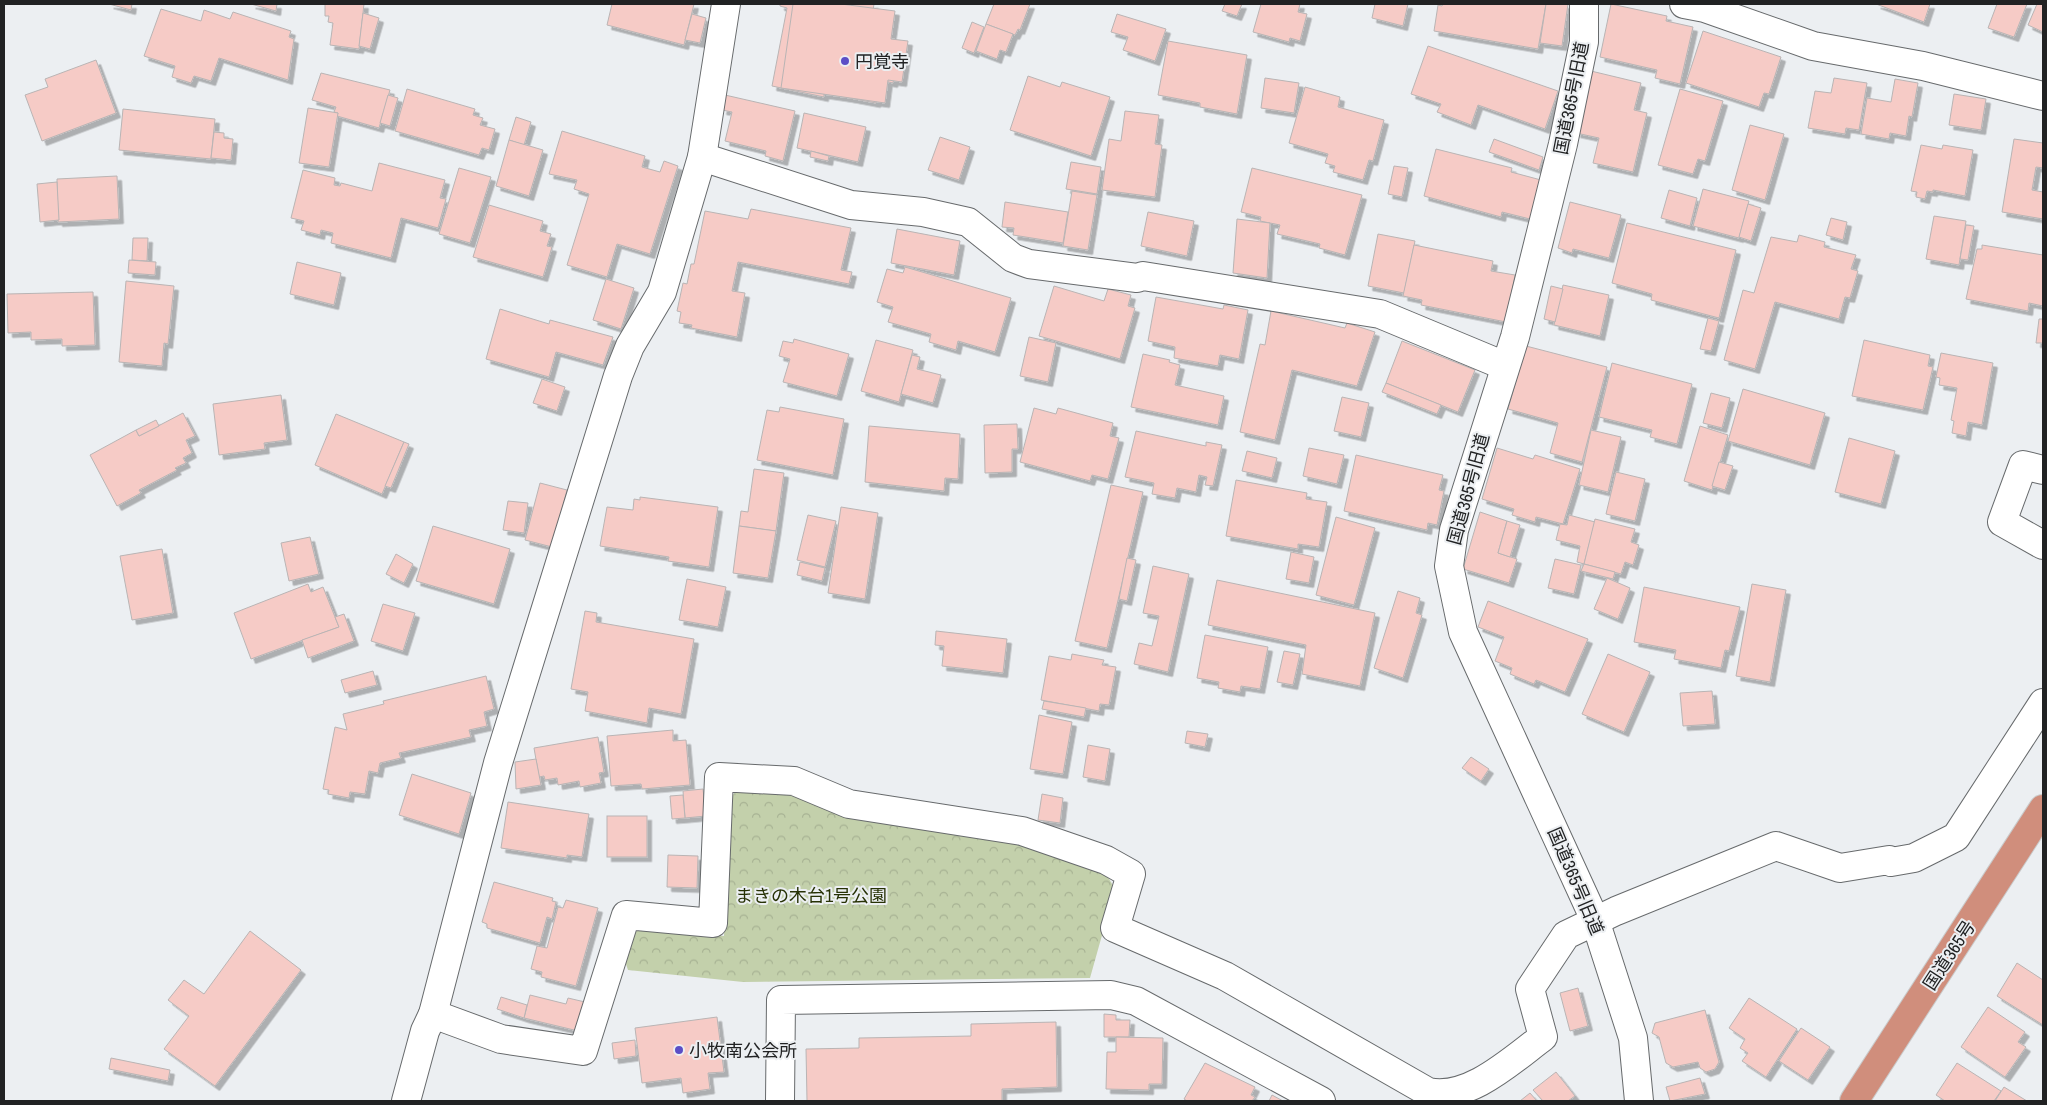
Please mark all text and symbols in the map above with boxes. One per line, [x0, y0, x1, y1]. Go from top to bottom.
street label: 国道365号旧道 [1548, 39, 1594, 157]
place label: 円覚寺 [855, 49, 909, 74]
marker: 円覚寺 [839, 55, 851, 67]
street label: 国道365号旧道 [1441, 430, 1495, 548]
street label: 国道365号旧道 [1542, 823, 1610, 939]
park label: まきの木台1号公園 [735, 883, 887, 908]
street label: 国道365号 [1917, 915, 1981, 995]
place label: 小牧南公会所 [689, 1038, 797, 1063]
marker: 小牧南公会所 [673, 1044, 685, 1056]

